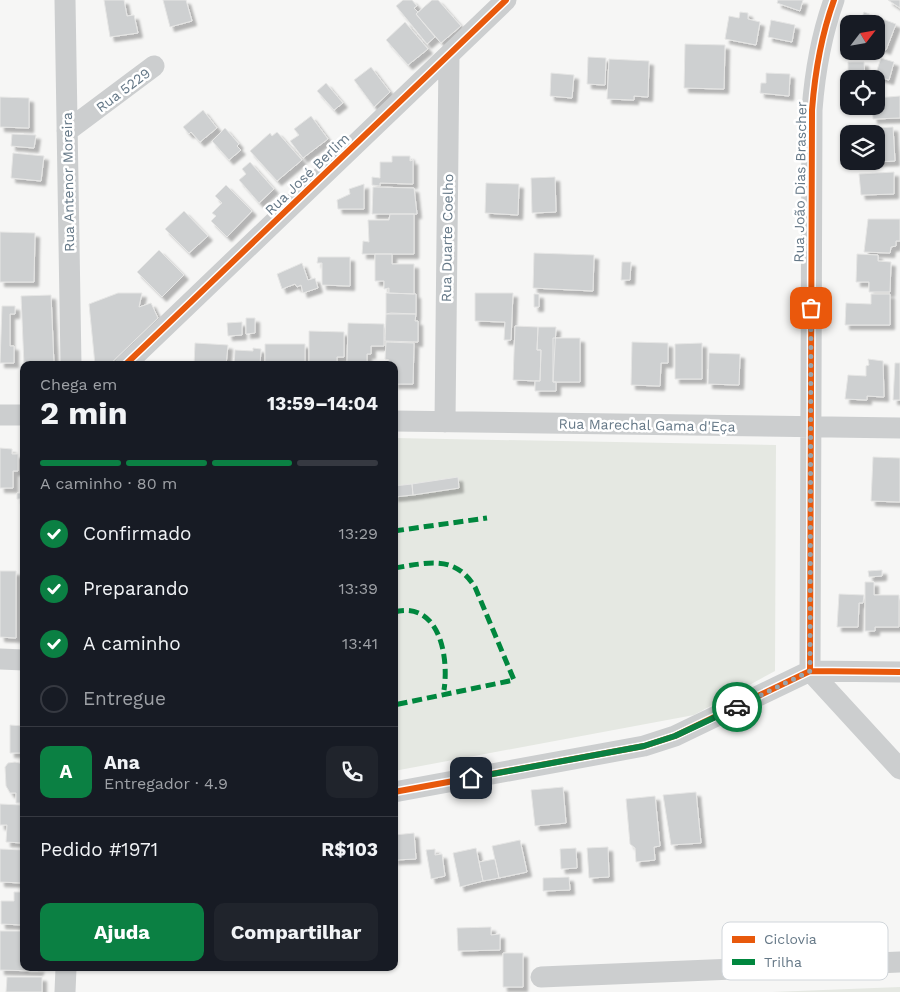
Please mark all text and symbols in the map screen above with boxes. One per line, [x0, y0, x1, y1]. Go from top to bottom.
north arrow [840, 15, 885, 60]
map controls [840, 15, 885, 170]
street label: Rua 5229 [93, 65, 153, 115]
button: locate [840, 70, 885, 115]
street label: Rua João Dias Brascher [791, 101, 809, 263]
street label: Rua Antenor Moreira [59, 112, 77, 252]
button: layers [840, 125, 885, 170]
street label: Rua José Berlim [262, 130, 352, 218]
street label: Rua Duarte Coelho [438, 174, 456, 302]
pin [790, 287, 832, 329]
icon: bag [797, 294, 825, 322]
text: Chega em [40, 375, 117, 394]
text: 13:59–14:04 [267, 392, 378, 415]
text: 2 min [40, 394, 128, 432]
street label: Rua Marechal Gama d'Eça [558, 415, 736, 435]
text: A caminho · 80 m [40, 474, 177, 493]
icon: check [40, 520, 68, 548]
text: Confirmado [83, 522, 192, 545]
text: 13:29 [338, 524, 378, 543]
icon: check [40, 575, 68, 603]
text: Preparando [83, 577, 189, 600]
text: 13:39 [338, 579, 378, 598]
icon: check [40, 630, 68, 658]
text: A caminho [83, 632, 181, 655]
text: 13:41 [342, 634, 378, 653]
courier [712, 682, 762, 732]
text: Entregue [83, 687, 166, 710]
icon: car [723, 693, 751, 721]
button: phone [326, 746, 378, 798]
text: Ana [104, 751, 140, 774]
pin [450, 757, 492, 799]
text: A [60, 760, 72, 783]
icon: home [457, 764, 485, 792]
text: Entregador · 4.9 [104, 774, 228, 793]
text: Pedido #1971 [40, 838, 158, 861]
text: R$103 [321, 838, 378, 861]
button: Ajuda [40, 903, 204, 961]
button: Compartilhar [214, 903, 378, 961]
legend [722, 922, 888, 980]
text: Ciclovia [764, 931, 817, 947]
text: Trilha [764, 954, 802, 970]

